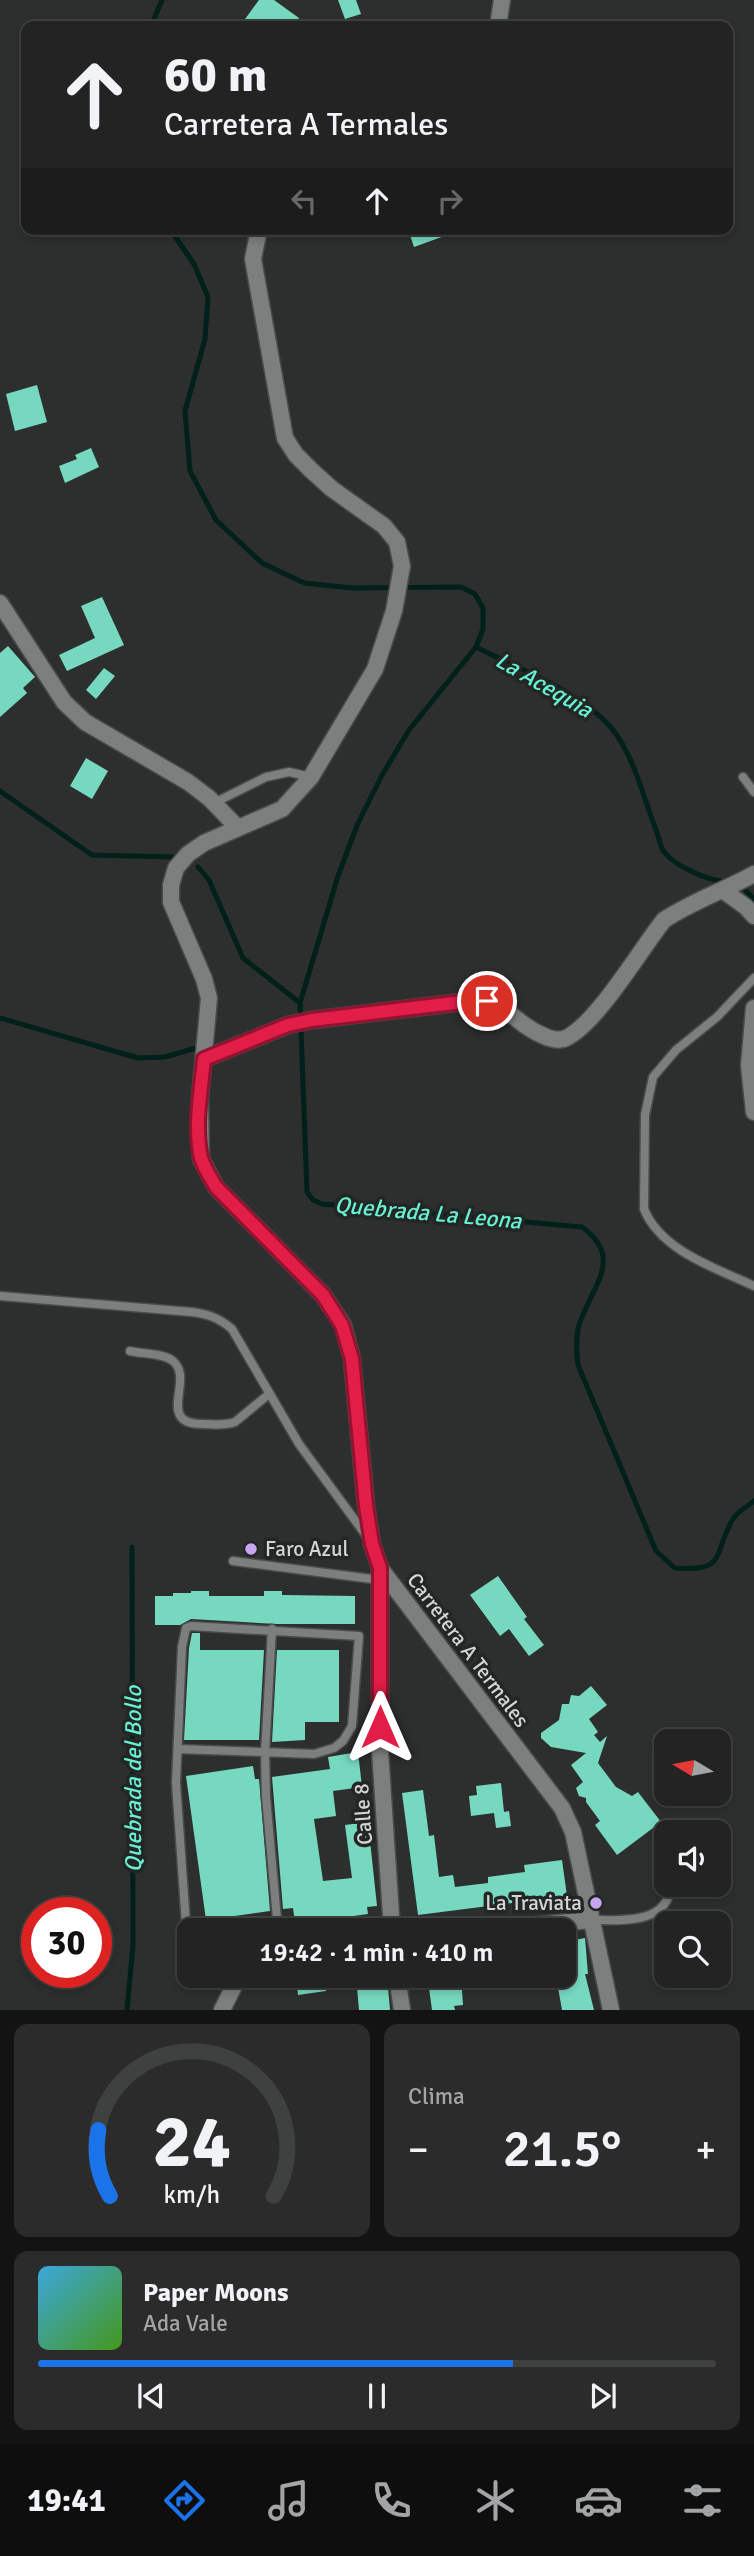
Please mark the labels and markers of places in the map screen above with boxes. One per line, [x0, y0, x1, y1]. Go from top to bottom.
pin [457, 971, 517, 1031]
place label: Faro Azul [265, 1536, 349, 1562]
marker: Faro Azul [243, 1541, 259, 1557]
place label: La Traviata [485, 1890, 582, 1916]
marker: La Traviata [588, 1895, 604, 1911]

